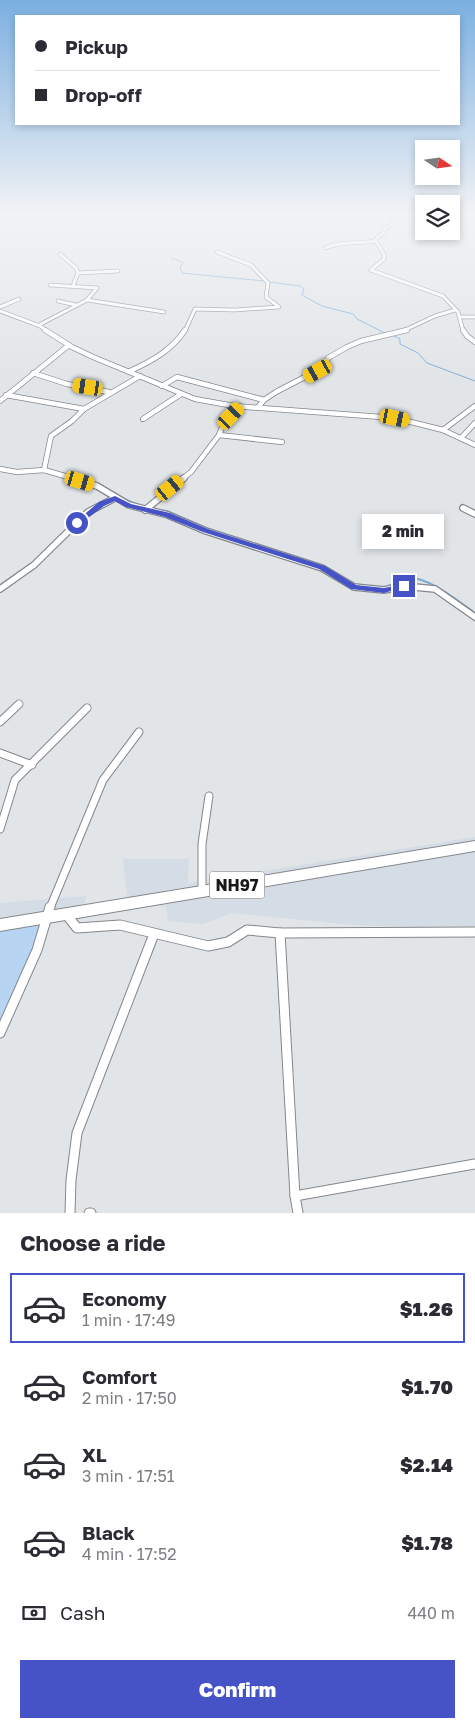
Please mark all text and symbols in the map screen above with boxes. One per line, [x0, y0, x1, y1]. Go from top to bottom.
text: Pickup [65, 35, 128, 58]
text: Drop-off [65, 83, 142, 106]
north arrow [415, 140, 460, 185]
map controls [415, 140, 460, 240]
button: layers [415, 195, 460, 240]
car [301, 357, 334, 385]
car [72, 377, 103, 397]
car [215, 400, 246, 432]
car [378, 408, 411, 428]
car [63, 470, 96, 492]
car [153, 473, 186, 503]
route start [66, 512, 88, 534]
callout: 2 min [363, 514, 445, 548]
text: 2 min [382, 521, 424, 541]
route end [393, 575, 415, 597]
road number: NH97 [210, 872, 264, 898]
text: Choose a ride [20, 1229, 166, 1256]
icon: car [22, 1286, 67, 1331]
text: Economy [82, 1287, 167, 1310]
text: $1.26 [400, 1297, 453, 1320]
text: 1 min · 17:49 [82, 1310, 175, 1330]
icon: car [22, 1364, 67, 1409]
text: Comfort [82, 1365, 157, 1388]
text: $1.70 [401, 1375, 453, 1398]
text: 2 min · 17:50 [82, 1388, 177, 1408]
icon: car [22, 1442, 67, 1487]
text: XL [82, 1443, 107, 1466]
text: $2.14 [400, 1453, 453, 1476]
text: 3 min · 17:51 [82, 1466, 175, 1486]
icon: car [22, 1520, 67, 1565]
text: Black [82, 1521, 135, 1544]
text: $1.78 [401, 1531, 453, 1554]
text: 4 min · 17:52 [82, 1544, 176, 1564]
icon: cash [20, 1599, 48, 1627]
text: Cash [60, 1601, 105, 1624]
text: 440 m [407, 1603, 455, 1623]
button: Confirm [20, 1660, 455, 1718]

